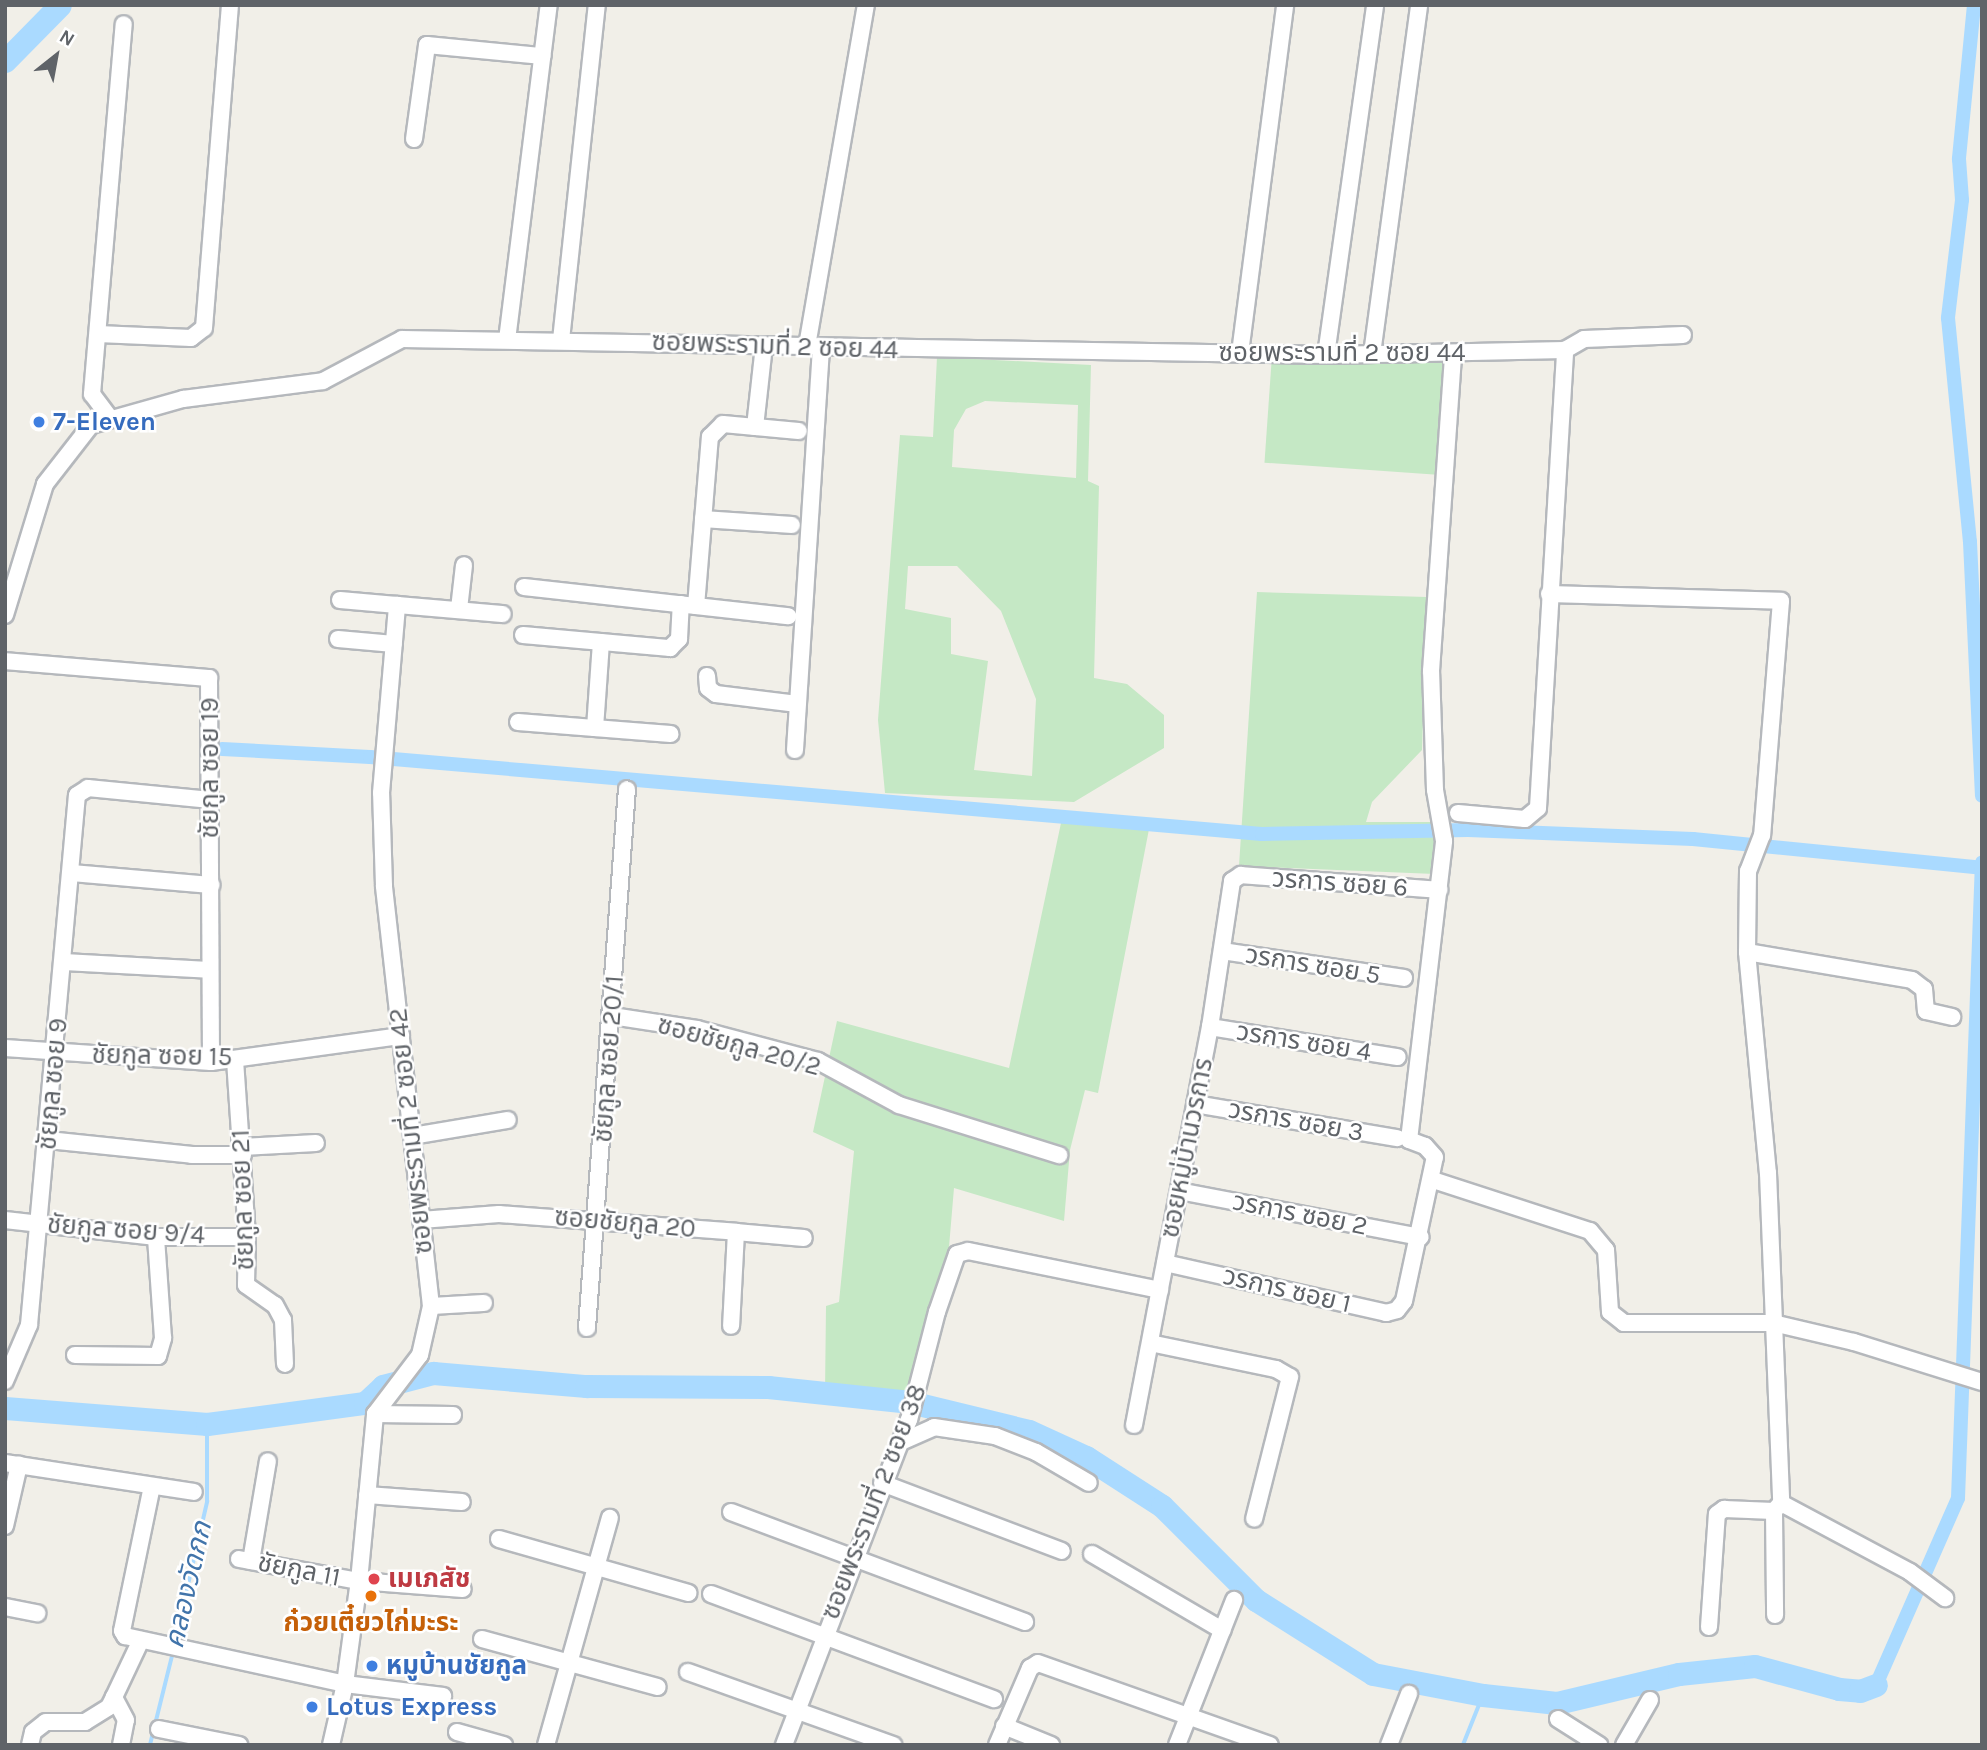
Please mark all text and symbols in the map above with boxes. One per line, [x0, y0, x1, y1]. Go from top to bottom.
north arrow [21, 21, 91, 91]
text: N [55, 25, 78, 51]
street label: ซอยพระรามที่ 2 ซอย 44 [651, 326, 899, 366]
street label: ซอยพระรามที่ 2 ซอย 44 [1219, 337, 1465, 369]
place label: 7-Eleven [53, 406, 156, 438]
marker: 7-Eleven [31, 414, 47, 430]
street label: ชัยกูล ซอย 19 [194, 697, 226, 839]
street label: วรการ ซอย 6 [1271, 863, 1409, 903]
street label: วรการ ซอย 5 [1243, 939, 1383, 991]
street label: ชัยกูล ซอย 20/1 [588, 974, 630, 1144]
street label: ซอยพระรามที่ 2 ซอย 42 [383, 1006, 439, 1256]
street label: ซอยชัยกูล 20/2 [654, 1009, 824, 1083]
street label: วรการ ซอย 4 [1234, 1016, 1374, 1068]
street label: ชัยกูล ซอย 9 [32, 1017, 74, 1151]
street label: ชัยกูล ซอย 15 [91, 1039, 233, 1073]
street label: ซอยหมู่บ้านวรการ [1154, 1055, 1220, 1241]
street label: วรการ ซอย 3 [1226, 1094, 1366, 1148]
street label: ชัยกูล ซอย 21 [225, 1129, 261, 1271]
street label: วรการ ซอย 2 [1230, 1186, 1370, 1242]
street label: ซอยชัยกูล 20 [553, 1201, 697, 1245]
street label: ชัยกูล ซอย 9/4 [46, 1209, 206, 1251]
street label: วรการ ซอย 1 [1220, 1260, 1354, 1320]
street label: ซอยพระรามที่ 2 ซอย 38 [815, 1380, 933, 1624]
water label: คลองวัดกก [157, 1518, 219, 1652]
street label: ชัยกูล 11 [255, 1547, 343, 1593]
place label: เมเภสัช [388, 1563, 470, 1595]
marker: เมเภสัช [366, 1571, 382, 1587]
marker: ก๋วยเตี๋ยวไก่มะระ [363, 1588, 379, 1604]
place label: ก๋วยเตี๋ยวไก่มะระ [283, 1607, 459, 1639]
place label: หมูบ้านชัยกูล [386, 1650, 527, 1682]
marker: หมูบ้านชัยกูล [364, 1658, 380, 1674]
place label: Lotus Express [326, 1691, 497, 1723]
marker: Lotus Express [304, 1699, 320, 1715]

